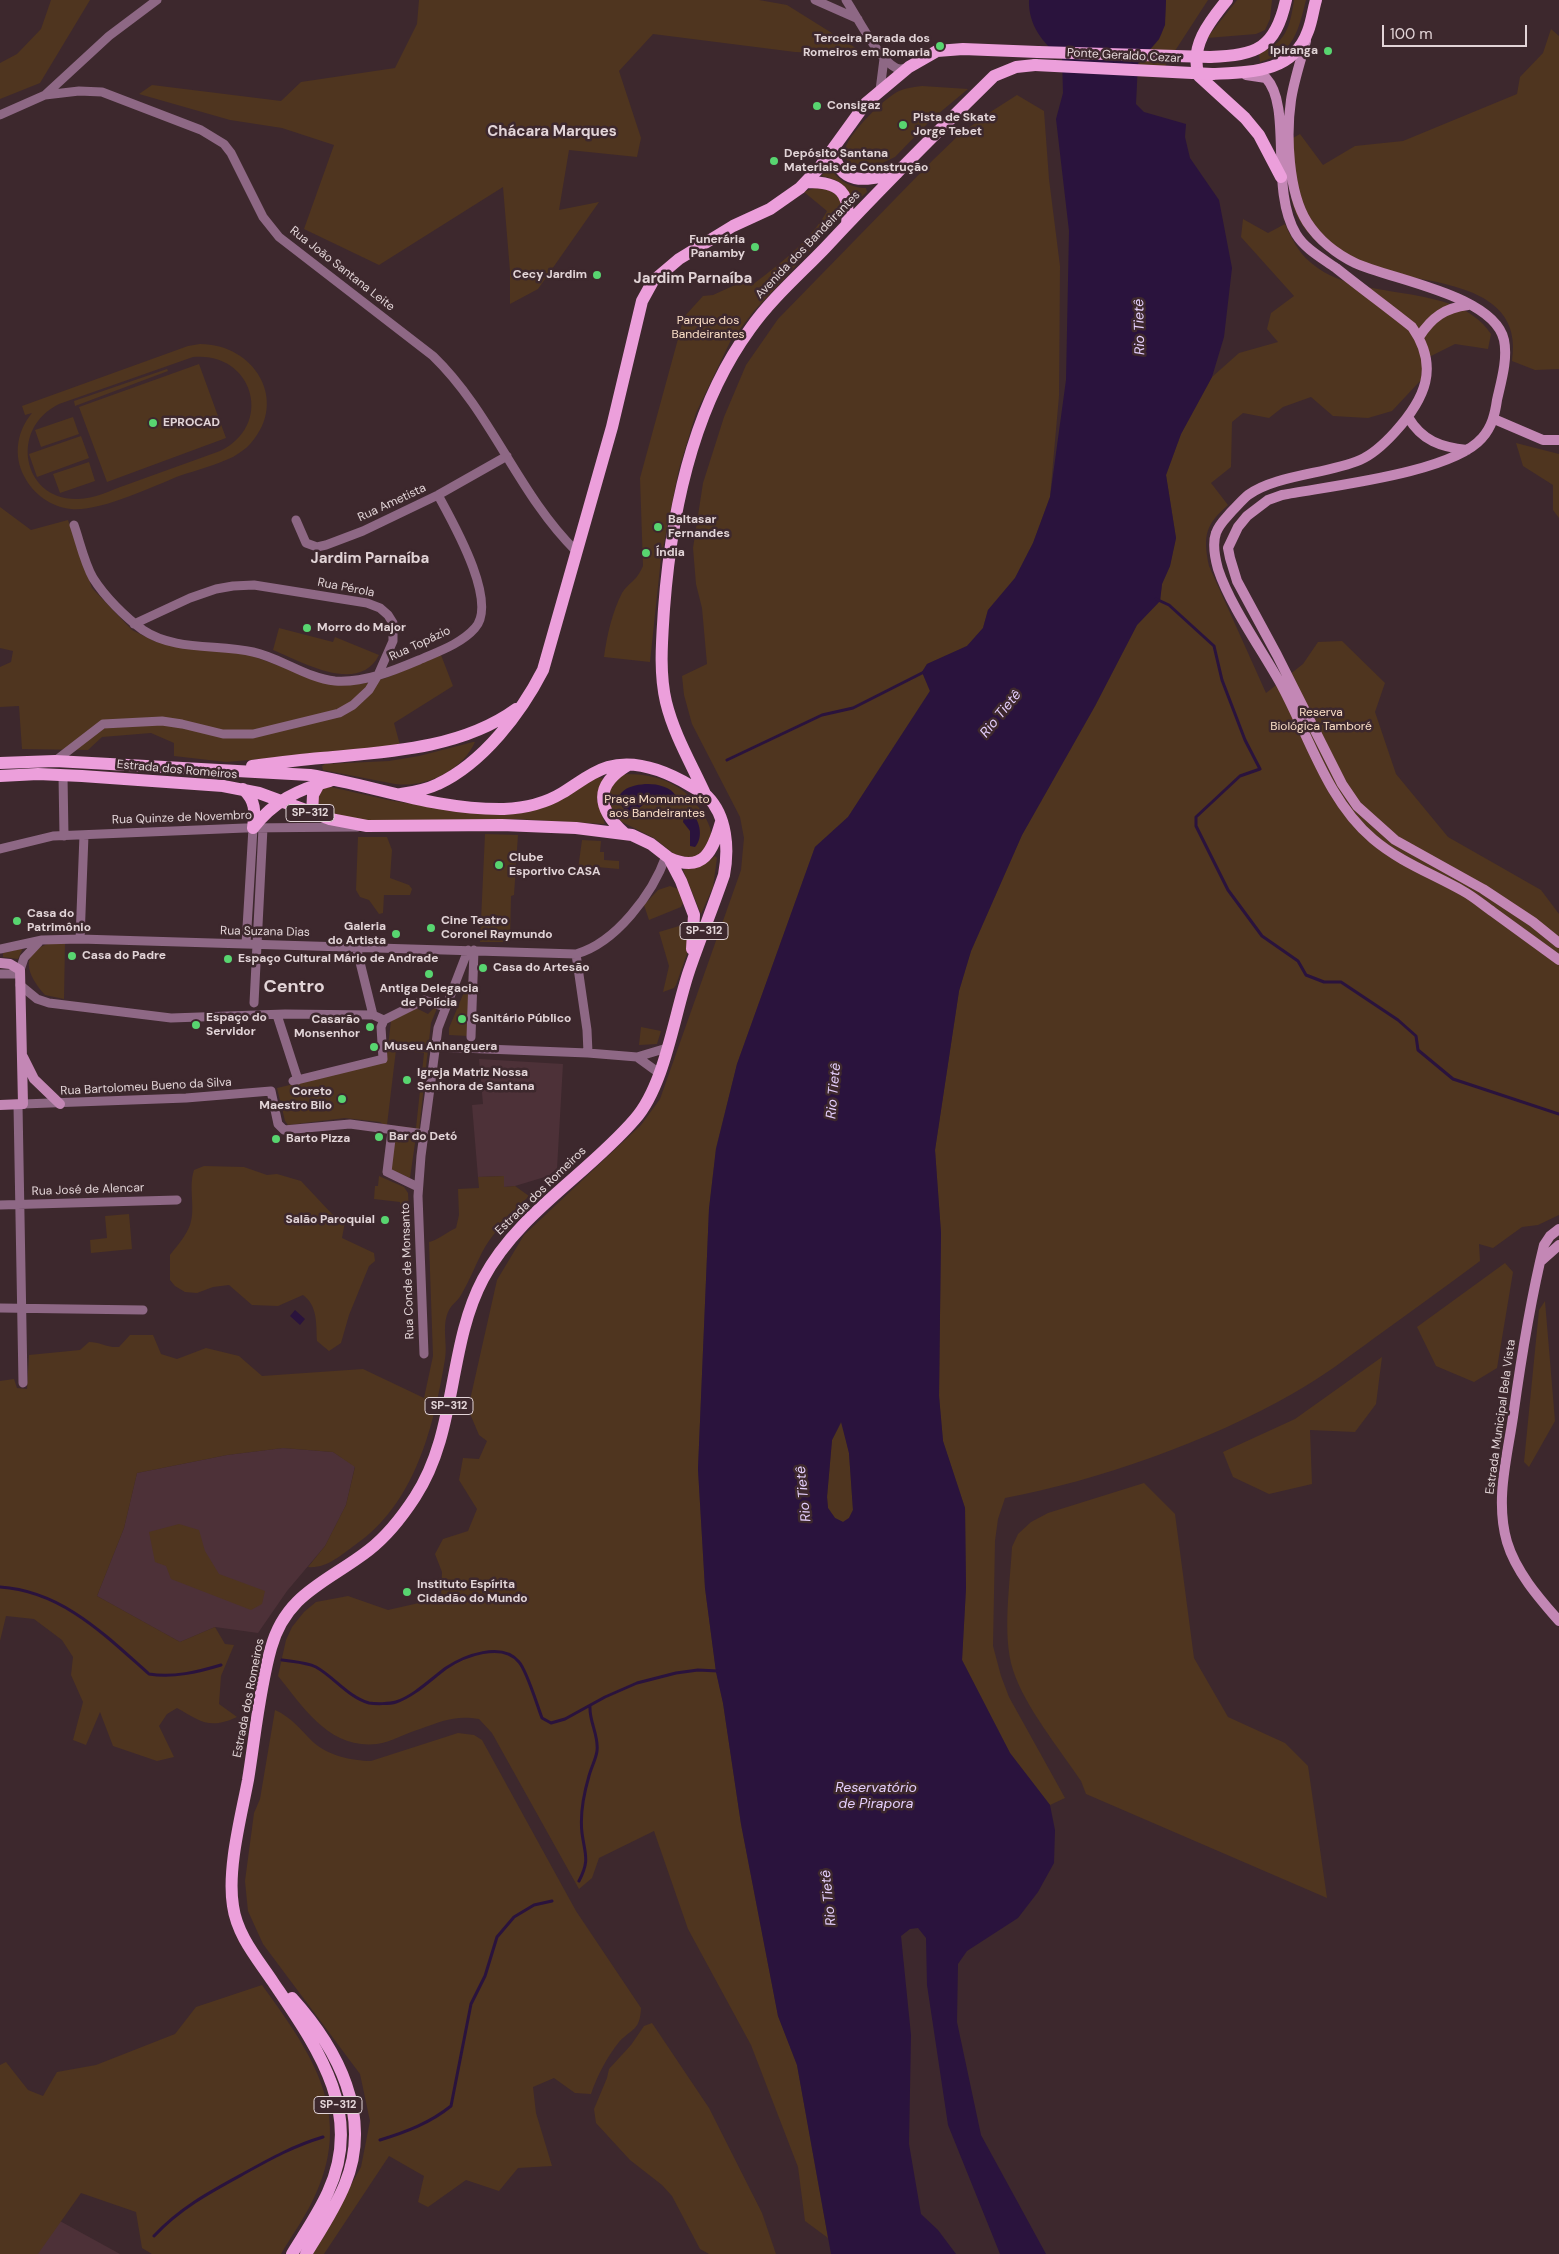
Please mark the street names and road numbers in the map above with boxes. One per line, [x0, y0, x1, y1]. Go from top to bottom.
street label: Ponte Geraldo Cezar [1066, 46, 1182, 66]
street label: Avenida dos Bandeirantes [753, 188, 863, 302]
street label: Rua João Santana Leite [287, 224, 397, 314]
street label: Rua Ametista [356, 481, 428, 525]
street label: Rua Pérola [316, 575, 376, 601]
street label: Rua Topázio [387, 624, 453, 664]
street label: Estrada dos Romeiros [116, 758, 238, 782]
road number: SP-312 [286, 804, 334, 821]
street label: Rua Quinze de Novembro [112, 808, 252, 828]
road number: SP-312 [680, 922, 728, 939]
street label: Rua Suzana Dias [220, 924, 310, 940]
street label: Rua Bartolomeu Bueno da Silva [60, 1075, 232, 1099]
street label: Estrada dos Romeiros [493, 1144, 589, 1238]
street label: Rua José de Alencar [31, 1181, 145, 1199]
street label: Rua Conde de Monsanto [398, 1202, 418, 1340]
street label: Estrada Municipal Bela Vista [1483, 1339, 1519, 1495]
road number: SP-312 [425, 1398, 473, 1414]
street label: Estrada dos Romeiros [230, 1637, 268, 1759]
road number: SP-312 [314, 2096, 362, 2114]

